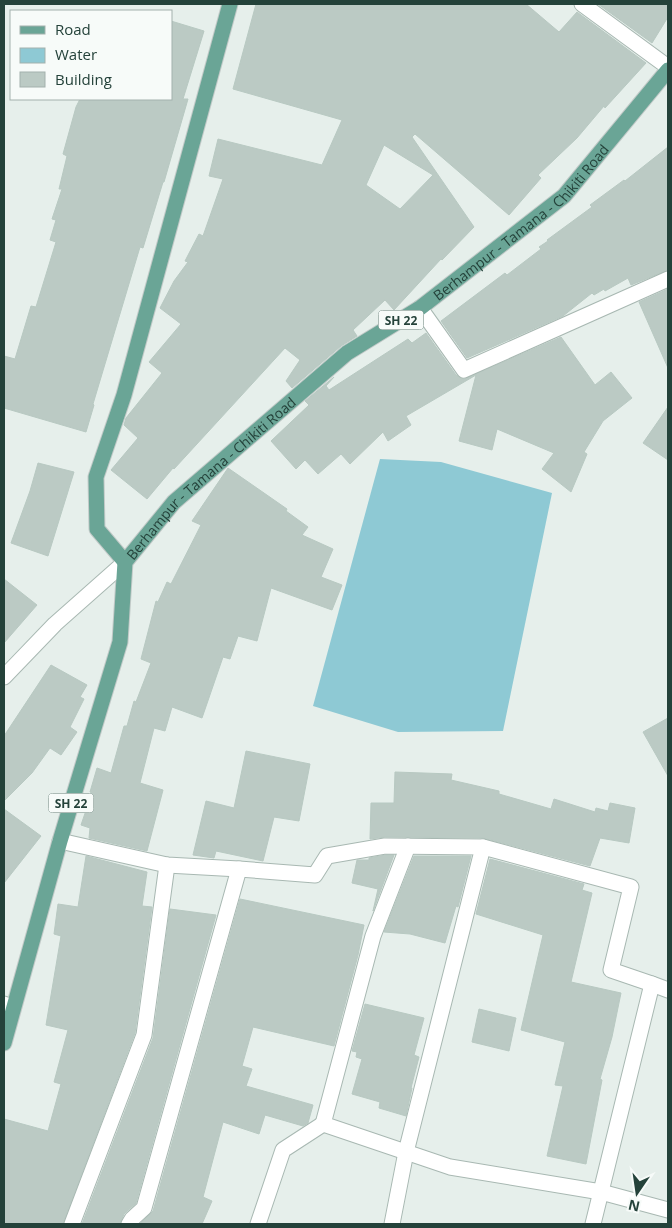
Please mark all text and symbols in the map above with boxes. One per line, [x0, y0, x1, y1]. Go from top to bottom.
legend [10, 10, 172, 100]
text: Road [55, 19, 91, 39]
text: Water [55, 44, 97, 64]
text: Building [55, 69, 112, 89]
street label: Berhampur - Tamana - Chikiti Road [429, 140, 613, 304]
road number: SH 22 [378, 310, 424, 330]
street label: Berhampur - Tamana - Chikiti Road [121, 392, 299, 563]
road number: SH 22 [48, 794, 94, 812]
north arrow [612, 1168, 662, 1218]
text: N [626, 1196, 642, 1217]

